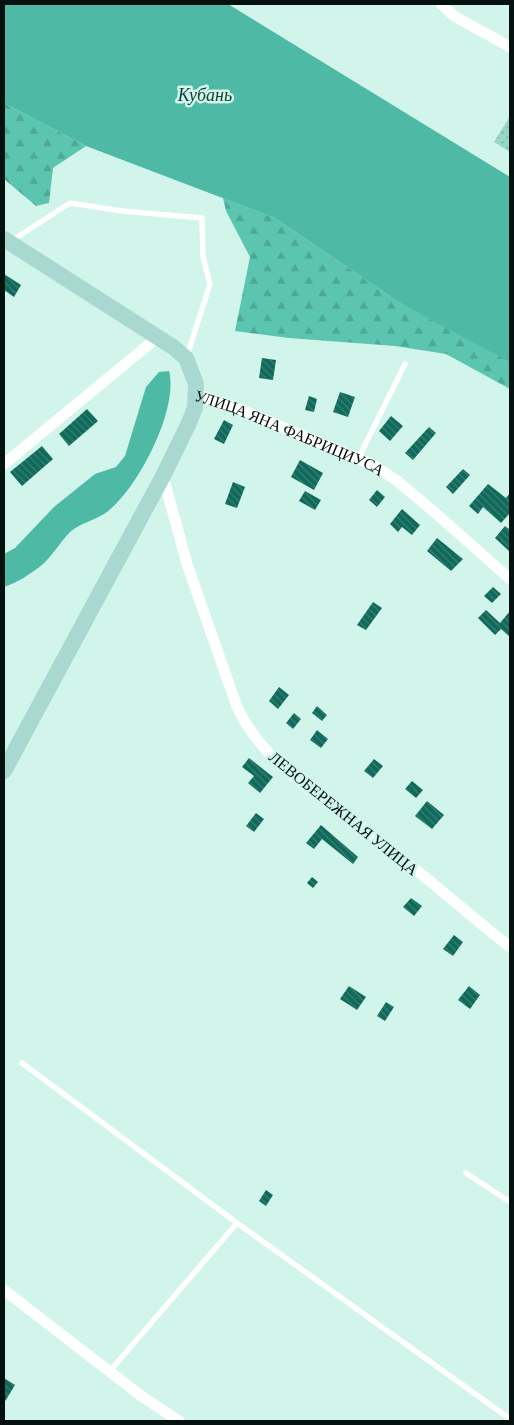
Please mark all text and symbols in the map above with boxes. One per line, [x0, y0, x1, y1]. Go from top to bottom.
water label: Кубань [177, 85, 232, 105]
street label: УЛИЦА ЯНА ФАБРИЦИУСА [193, 387, 388, 479]
street label: ЛЕВОБЕРЕЖНАЯ УЛИЦА [265, 748, 422, 880]

